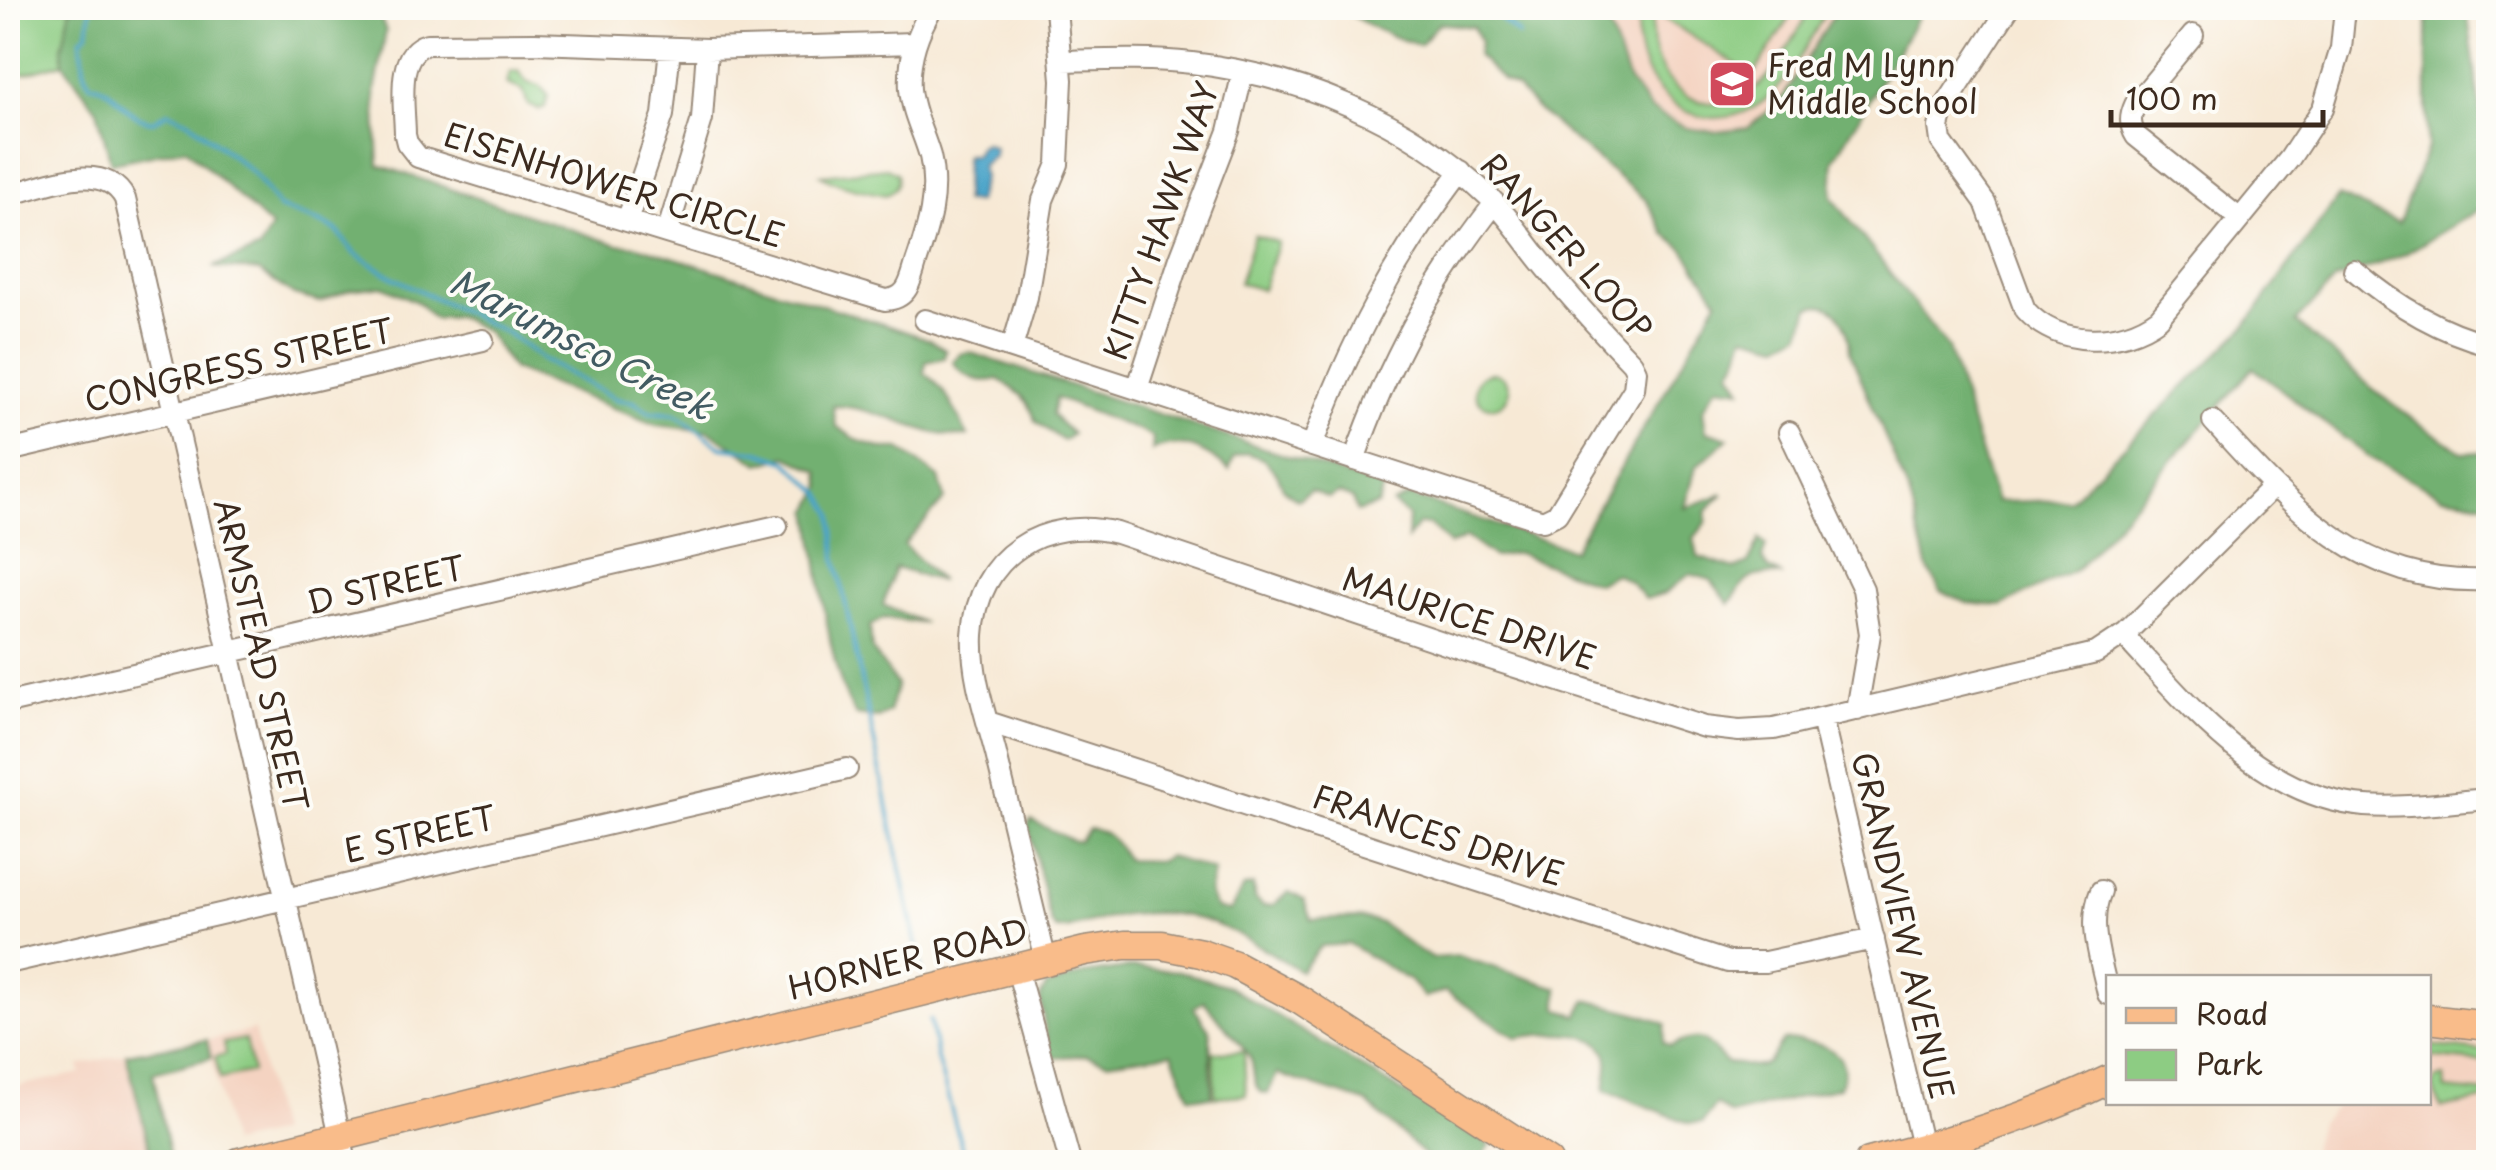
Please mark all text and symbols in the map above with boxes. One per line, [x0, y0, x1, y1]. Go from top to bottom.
place label: Fred M Lynn Middle School [1767, 40, 1978, 125]
school or university icon: Fred M Lynn Middle School [1706, 58, 1758, 110]
scale bar [2111, 65, 2324, 127]
street label: KITTY HAWK WAY [1090, 75, 1230, 366]
text: 100 m [2126, 75, 2218, 120]
street label: EISENHOWER CIRCLE [439, 109, 791, 259]
street label: RANGER LOOP [1470, 141, 1665, 350]
water label: Marumsco Creek [442, 254, 724, 433]
street label: CONGRESS STREET [80, 305, 398, 423]
street label: ARMSTEAD STREET [203, 494, 321, 815]
street label: D STREET [302, 543, 469, 625]
street label: MAURICE DRIVE [1337, 553, 1603, 681]
street label: GRANDVIEW AVENUE [1841, 747, 1967, 1104]
street label: FRANCES DRIVE [1307, 771, 1570, 897]
street label: E STREET [339, 792, 500, 874]
street label: HORNER ROAD [783, 905, 1032, 1011]
legend [2106, 975, 2431, 1105]
text: Road [2196, 990, 2269, 1035]
text: Park [2196, 1040, 2263, 1085]

